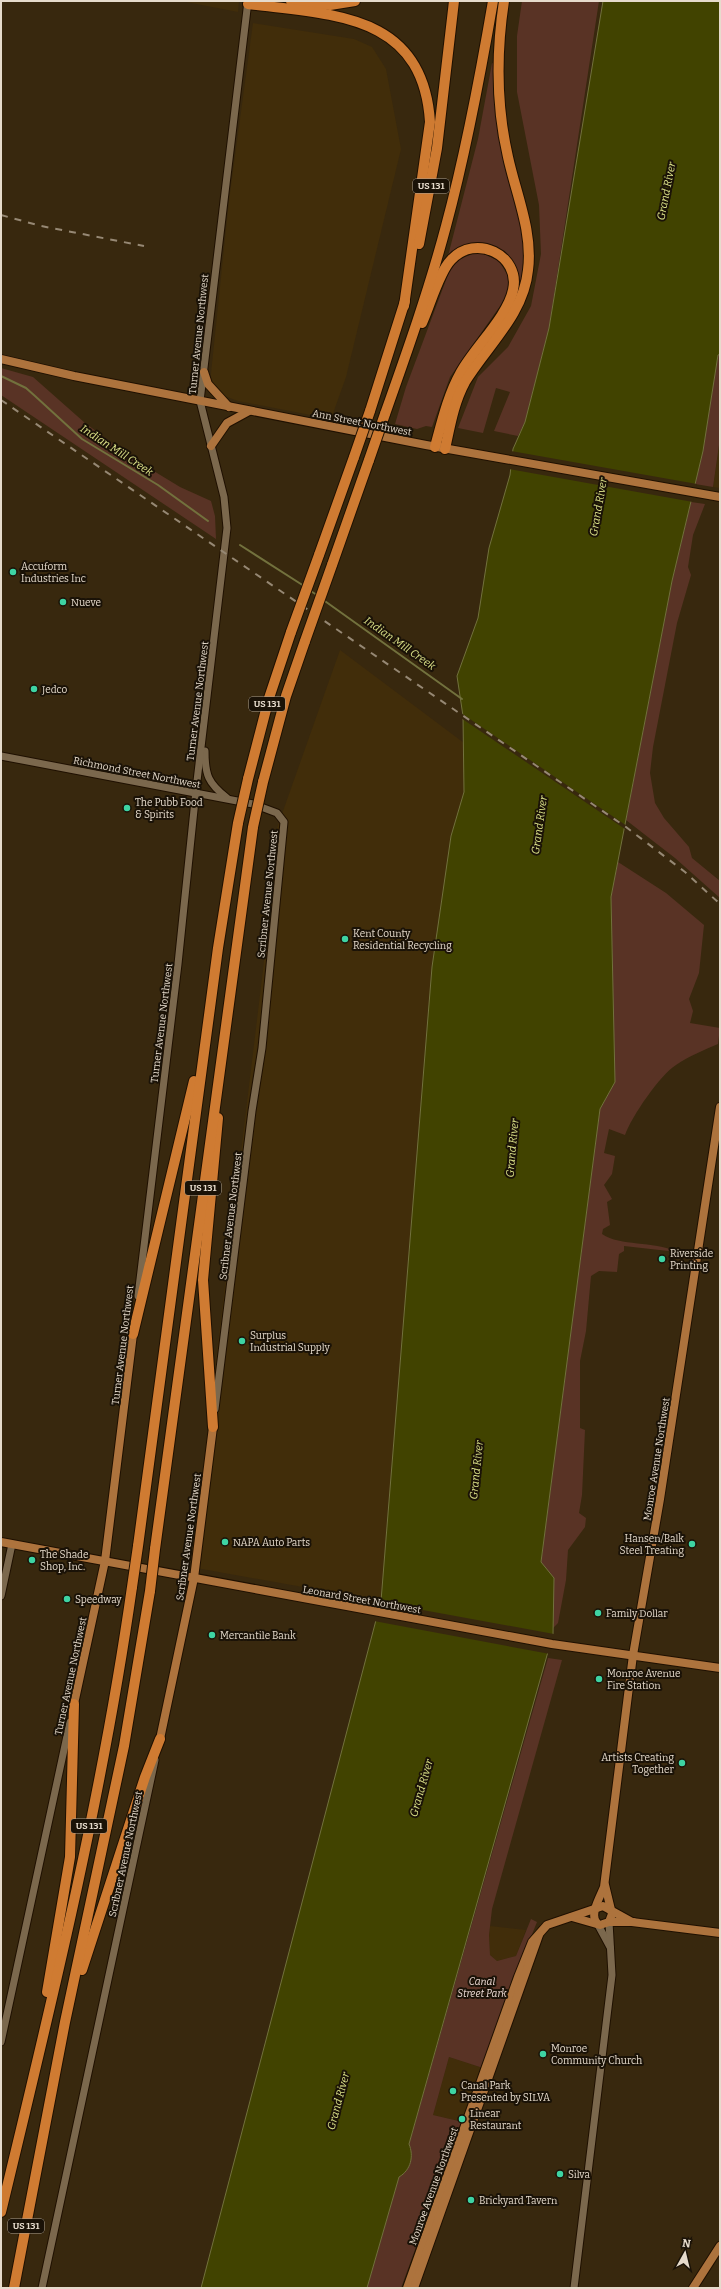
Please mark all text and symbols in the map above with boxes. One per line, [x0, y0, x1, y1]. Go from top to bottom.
water label: Grand River [654, 160, 679, 221]
road number: US 131 [413, 179, 449, 193]
street label: Turner Avenue Northwest [187, 273, 211, 395]
street label: Ann Street Northwest [311, 407, 413, 439]
water label: Indian Mill Creek [78, 422, 156, 479]
water label: Grand River [587, 476, 610, 537]
place label: Accuform Industries Inc [21, 561, 86, 585]
marker: Accuform Industries Inc [8, 567, 18, 577]
marker: Nueve [58, 597, 68, 607]
place label: Nueve [71, 597, 101, 609]
water label: Indian Mill Creek [362, 614, 439, 673]
street label: Turner Avenue Northwest [185, 640, 211, 762]
marker: Jedco [29, 684, 39, 694]
place label: Jedco [41, 684, 68, 696]
road number: US 131 [249, 697, 285, 711]
street label: Richmond Street Northwest [72, 755, 202, 791]
water label: Grand River [529, 794, 550, 855]
place label: The Pubb Food & Spirits [135, 797, 203, 821]
marker: The Pubb Food & Spirits [122, 803, 132, 813]
street label: Scribner Avenue Northwest [255, 829, 281, 959]
place label: Kent County Residential Recycling [353, 928, 452, 952]
marker: Kent County Residential Recycling [340, 934, 350, 944]
street label: Turner Avenue Northwest [149, 962, 175, 1084]
water label: Grand River [503, 1118, 522, 1178]
street label: Scribner Avenue Northwest [217, 1151, 245, 1281]
road number: US 131 [185, 1181, 221, 1195]
place label: Riverside Printing [670, 1248, 713, 1272]
marker: Riverside Printing [657, 1254, 667, 1264]
street label: Turner Avenue Northwest [110, 1284, 136, 1406]
place label: Surplus Industrial Supply [250, 1330, 331, 1354]
marker: Surplus Industrial Supply [237, 1336, 247, 1346]
street label: Monroe Avenue Northwest [641, 1396, 673, 1522]
water label: Grand River [467, 1439, 486, 1500]
street label: Scribner Avenue Northwest [174, 1472, 204, 1602]
place label: Hansen/Balk Steel Treating [620, 1533, 684, 1557]
marker: NAPA Auto Parts [220, 1537, 230, 1547]
place label: NAPA Auto Parts [233, 1537, 310, 1549]
marker: Hansen/Balk Steel Treating [687, 1539, 697, 1549]
place label: The Shade Shop, Inc. [40, 1549, 89, 1573]
marker: The Shade Shop, Inc. [27, 1555, 37, 1565]
street label: Leonard Street Northwest [302, 1584, 422, 1616]
marker: Speedway [62, 1594, 72, 1604]
place label: Speedway [75, 1594, 122, 1606]
marker: Family Dollar [593, 1608, 603, 1618]
place label: Family Dollar [606, 1608, 668, 1620]
street label: Turner Avenue Northwest [53, 1616, 89, 1736]
marker: Mercantile Bank [207, 1630, 217, 1640]
place label: Mercantile Bank [220, 1630, 296, 1642]
place label: Monroe Avenue Fire Station [607, 1668, 680, 1692]
marker: Monroe Avenue Fire Station [594, 1674, 604, 1684]
place label: Artists Creating Together [601, 1752, 675, 1776]
water label: Grand River [407, 1757, 436, 1818]
marker: Artists Creating Together [677, 1758, 687, 1768]
street label: Scribner Avenue Northwest [107, 1790, 145, 1918]
road number: US 131 [71, 1819, 107, 1833]
park label: Canal Street Park [457, 1976, 507, 2000]
place label: Monroe Community Church [551, 2043, 643, 2067]
marker: Monroe Community Church [538, 2049, 548, 2059]
water label: Grand River [325, 2070, 353, 2131]
place label: Canal Park Presented by SILVA [461, 2080, 551, 2104]
marker: Canal Park Presented by SILVA [448, 2086, 458, 2096]
place label: Linear Restaurant [470, 2108, 522, 2132]
marker: Linear Restaurant [457, 2114, 467, 2124]
street label: Monroe Avenue Northwest [407, 2125, 461, 2247]
marker: Silva [555, 2169, 565, 2179]
place label: Silva [568, 2169, 590, 2181]
marker: Brickyard Tavern [466, 2195, 476, 2205]
place label: Brickyard Tavern [479, 2195, 558, 2207]
road number: US 131 [8, 2219, 44, 2233]
north arrow [665, 2233, 705, 2273]
text: N [681, 2237, 692, 2251]

